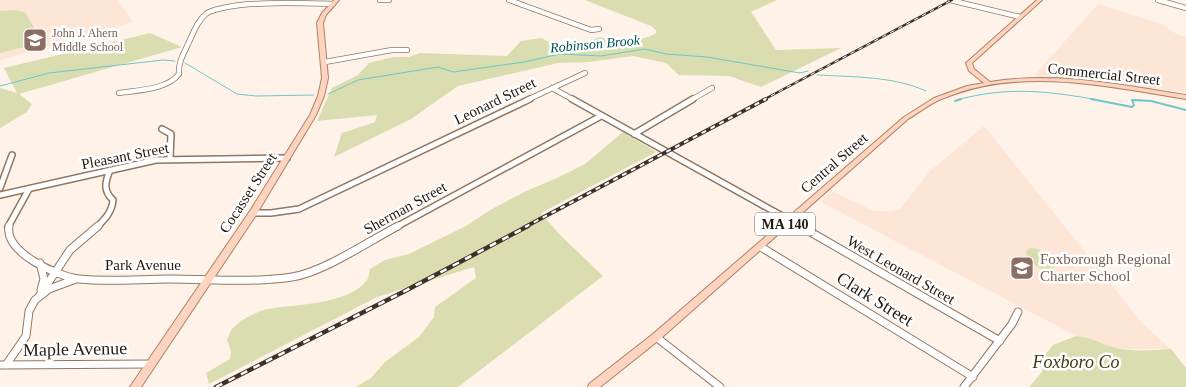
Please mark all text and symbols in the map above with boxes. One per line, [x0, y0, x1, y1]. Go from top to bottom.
place label: John J. Ahern Middle School [52, 26, 124, 54]
school or university icon: John J. Ahern Middle School [22, 27, 48, 53]
water label: Robinson Brook [548, 33, 641, 55]
street label: Commercial Street [1047, 60, 1162, 88]
street label: Leonard Street [452, 74, 539, 128]
street label: Central Street [797, 129, 871, 196]
street label: Pleasant Street [80, 140, 171, 172]
street label: Cocasset Street [216, 149, 280, 236]
street label: Sherman Street [361, 178, 450, 237]
road number: MA 140 [755, 212, 815, 235]
street label: West Leonard Street [844, 233, 959, 308]
place label: Foxborough Regional Charter School [1040, 251, 1171, 284]
school or university icon: Foxborough Regional Charter School [1009, 255, 1035, 281]
street label: Park Avenue [105, 257, 181, 273]
street label: Clark Street [833, 268, 917, 330]
street label: Maple Avenue [23, 338, 127, 360]
park label: Foxboro Co [1032, 352, 1119, 372]

